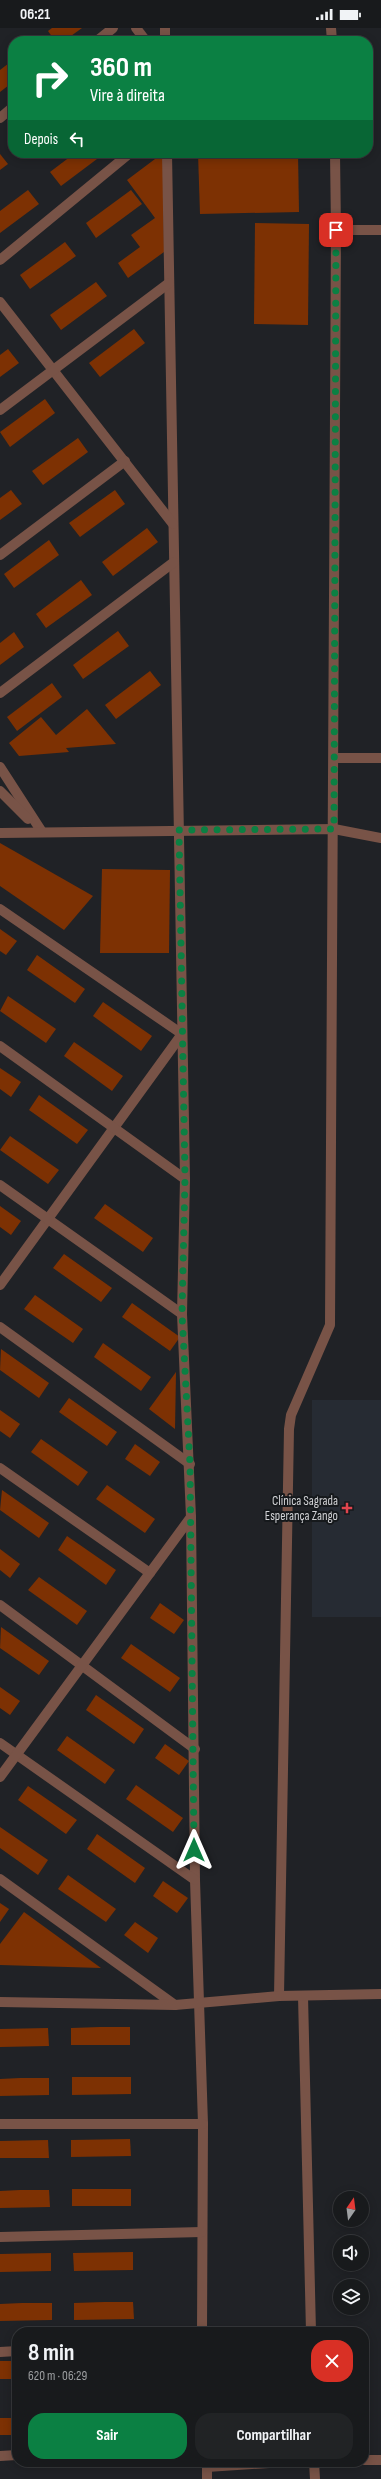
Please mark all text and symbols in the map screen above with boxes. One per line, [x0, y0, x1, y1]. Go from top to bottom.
text: 06:21 [20, 5, 50, 24]
text: 360 m [90, 51, 152, 84]
icon: right [24, 52, 76, 104]
text: Vire à direita [90, 85, 165, 106]
icon: left [66, 128, 88, 150]
text: Depois [24, 130, 58, 149]
pin [319, 213, 353, 247]
icon: arrive [325, 219, 347, 241]
place label: Clínica Sagrada Esperança Zango [265, 1493, 338, 1524]
marker: Clínica Sagrada Esperança Zango [341, 1502, 353, 1514]
position arrow [173, 1829, 215, 1871]
north arrow [333, 2191, 369, 2227]
map controls [333, 2191, 369, 2315]
button: sound [333, 2235, 369, 2271]
button: layers [333, 2279, 369, 2315]
text: 8 min [28, 2338, 75, 2367]
button: close [311, 2340, 353, 2382]
text: 620 m · 06:29 [28, 2368, 87, 2384]
button: Sair [28, 2413, 187, 2459]
button: Compartilhar [195, 2413, 353, 2459]

